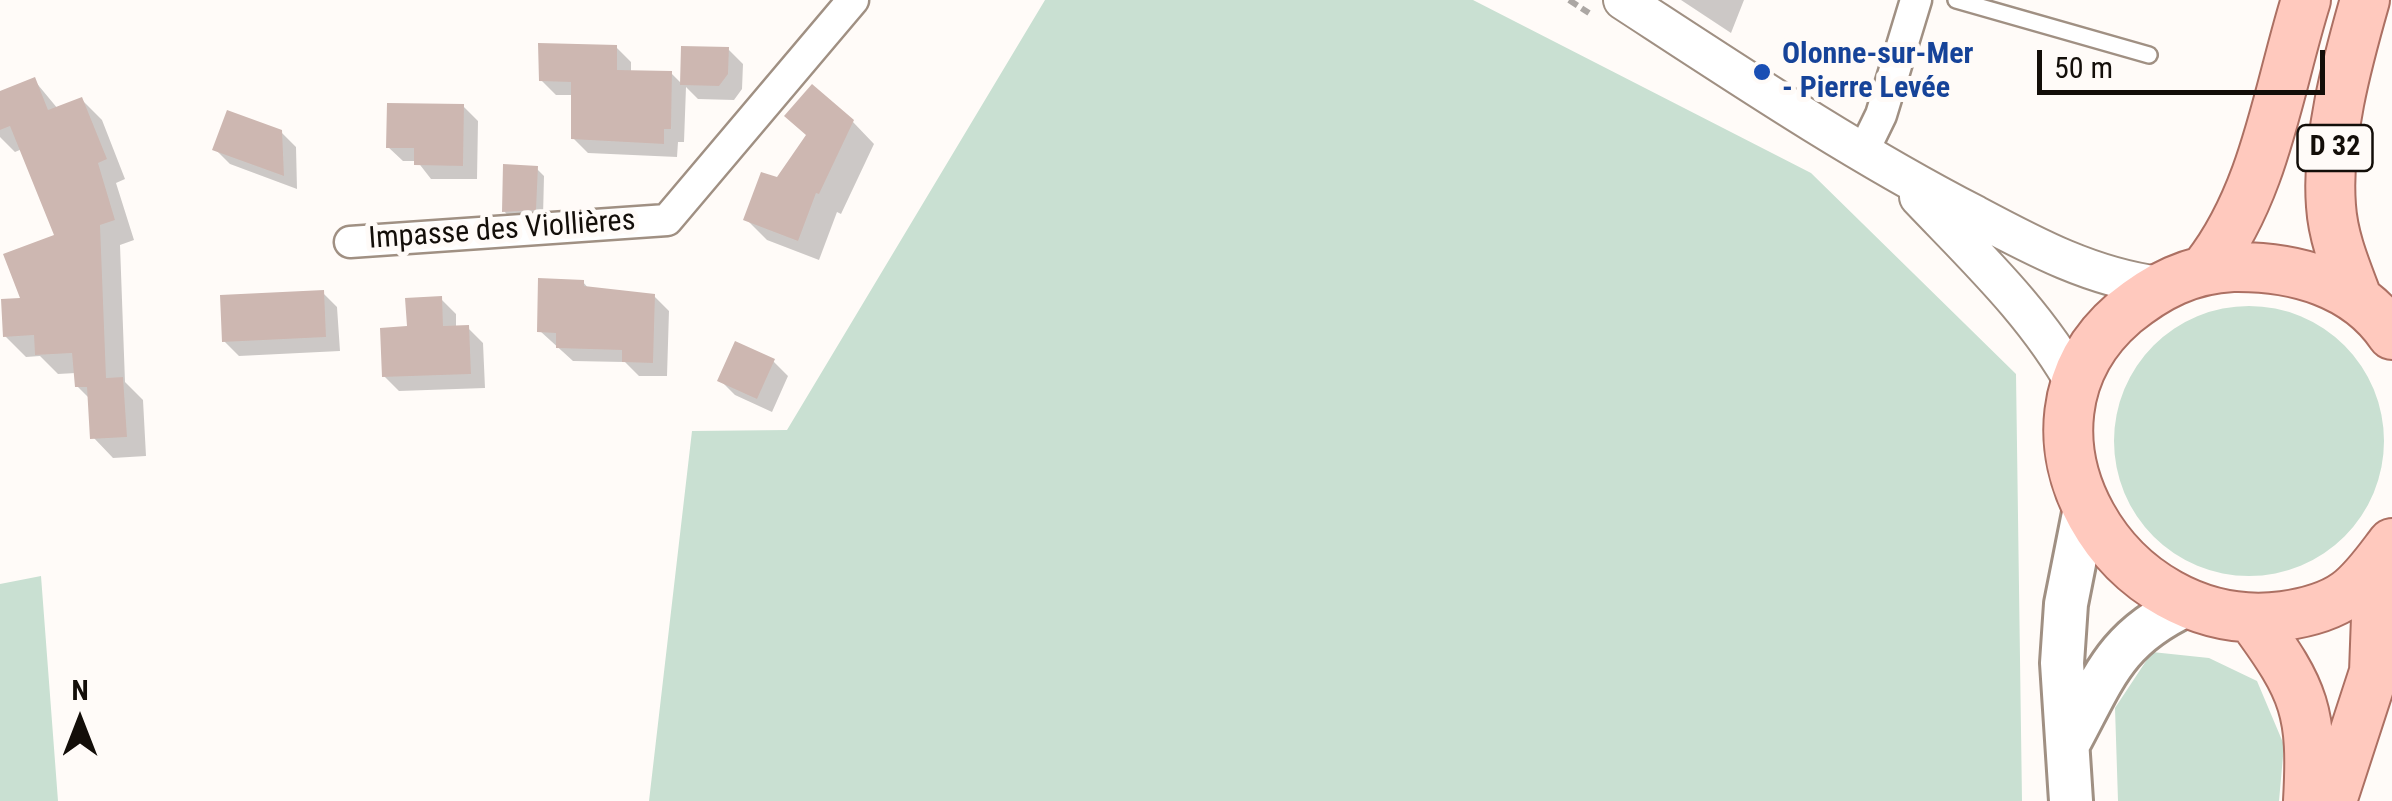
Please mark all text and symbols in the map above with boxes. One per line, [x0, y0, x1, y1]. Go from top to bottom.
scale bar [2042, 30, 2330, 92]
place label: Olonne-sur-Mer - Pierre Levée [1782, 37, 1973, 108]
text: 50 m [2054, 50, 2113, 85]
marker: Olonne-sur-Mer - Pierre Levée [1751, 61, 1773, 83]
road number: D 32 [2298, 125, 2372, 171]
street label: Impasse des Viollières [367, 204, 637, 258]
north arrow [30, 671, 130, 771]
text: N [71, 674, 89, 707]

